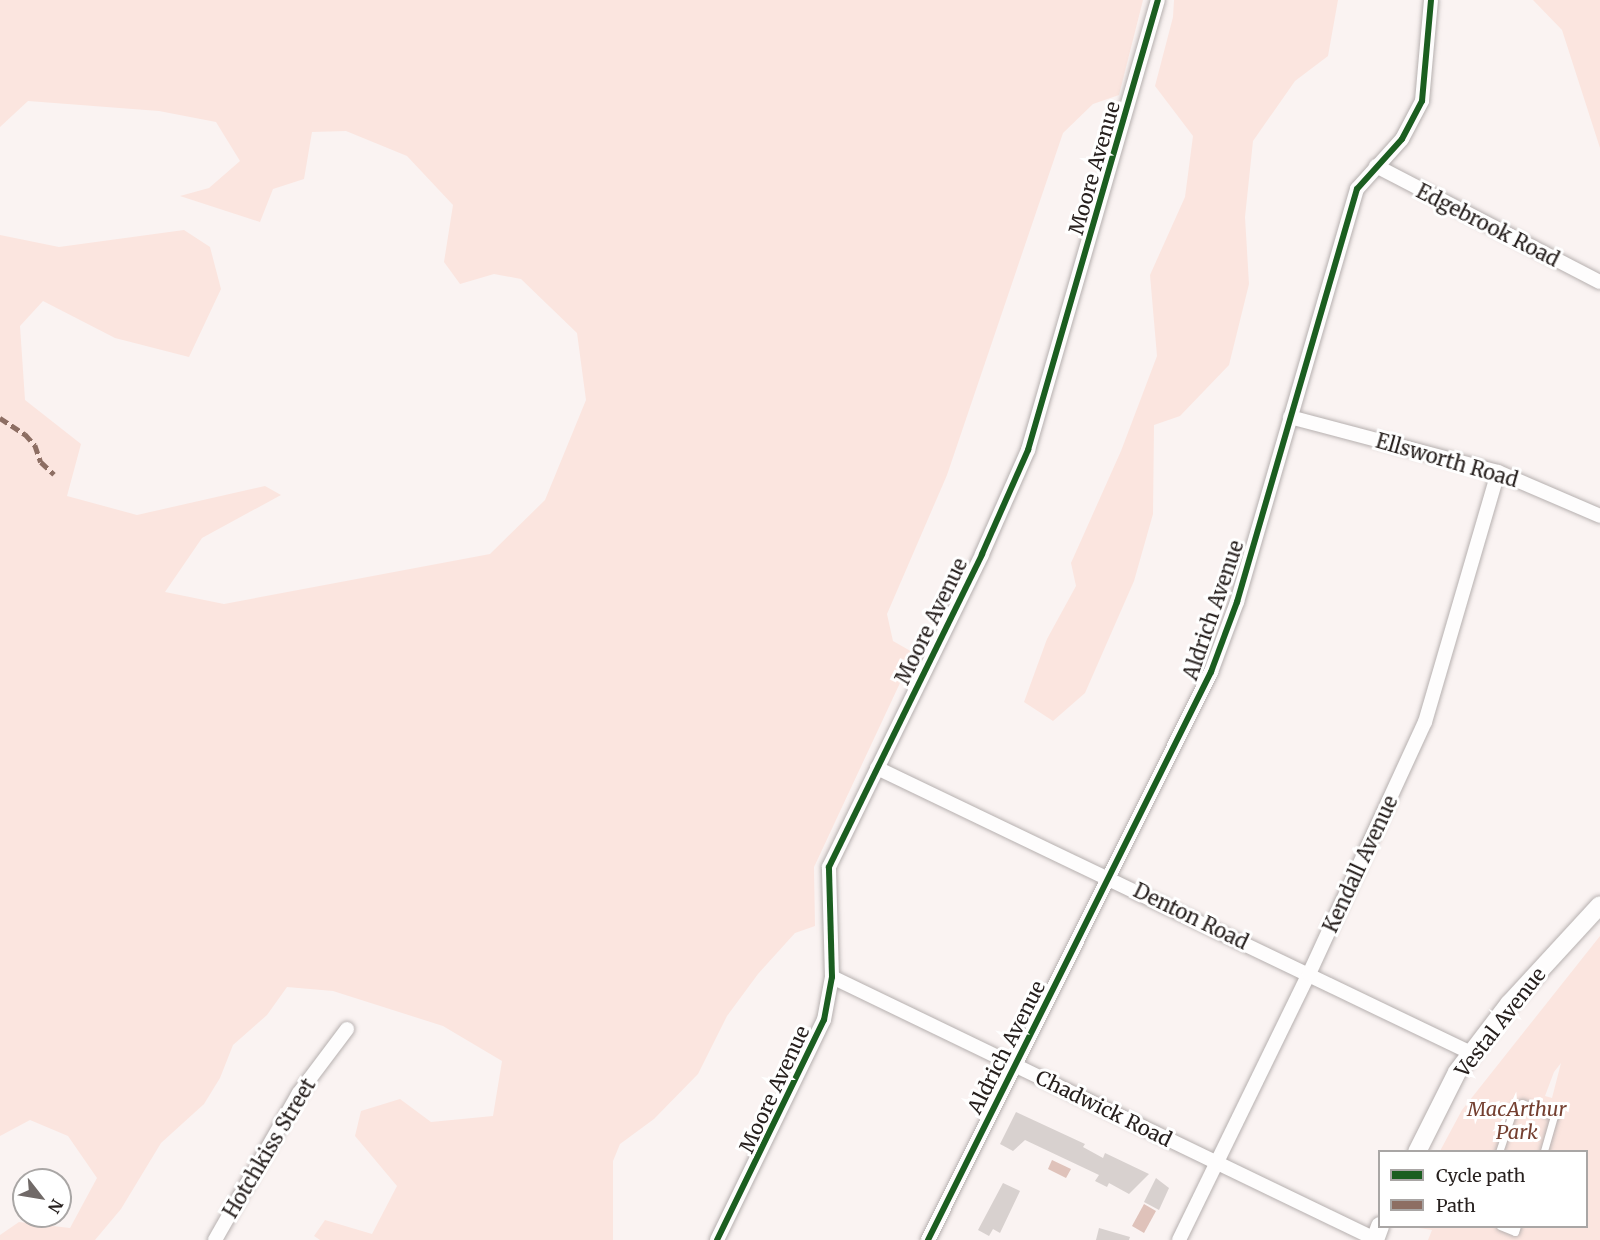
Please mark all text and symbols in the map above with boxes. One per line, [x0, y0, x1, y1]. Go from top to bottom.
street label: Moore Avenue [1064, 99, 1124, 237]
street label: Edgebrook Road [1413, 179, 1563, 271]
street label: Ellsworth Road [1373, 428, 1521, 492]
street label: Aldrich Avenue [1178, 537, 1248, 683]
street label: Moore Avenue [890, 554, 972, 688]
street label: Kendall Avenue [1318, 792, 1402, 936]
street label: Denton Road [1130, 878, 1252, 954]
street label: Vestal Avenue [1450, 962, 1550, 1082]
street label: Aldrich Avenue [962, 977, 1050, 1117]
street label: Moore Avenue [734, 1022, 814, 1156]
street label: Chadwick Road [1032, 1065, 1176, 1151]
street label: Hotchkiss Street [218, 1074, 320, 1222]
park label: MacArthur Park [1467, 1097, 1567, 1144]
legend [1378, 1150, 1588, 1228]
text: Cycle path [1436, 1164, 1525, 1187]
north arrow [12, 1168, 72, 1228]
text: Path [1436, 1194, 1476, 1217]
text: N [44, 1196, 68, 1217]

